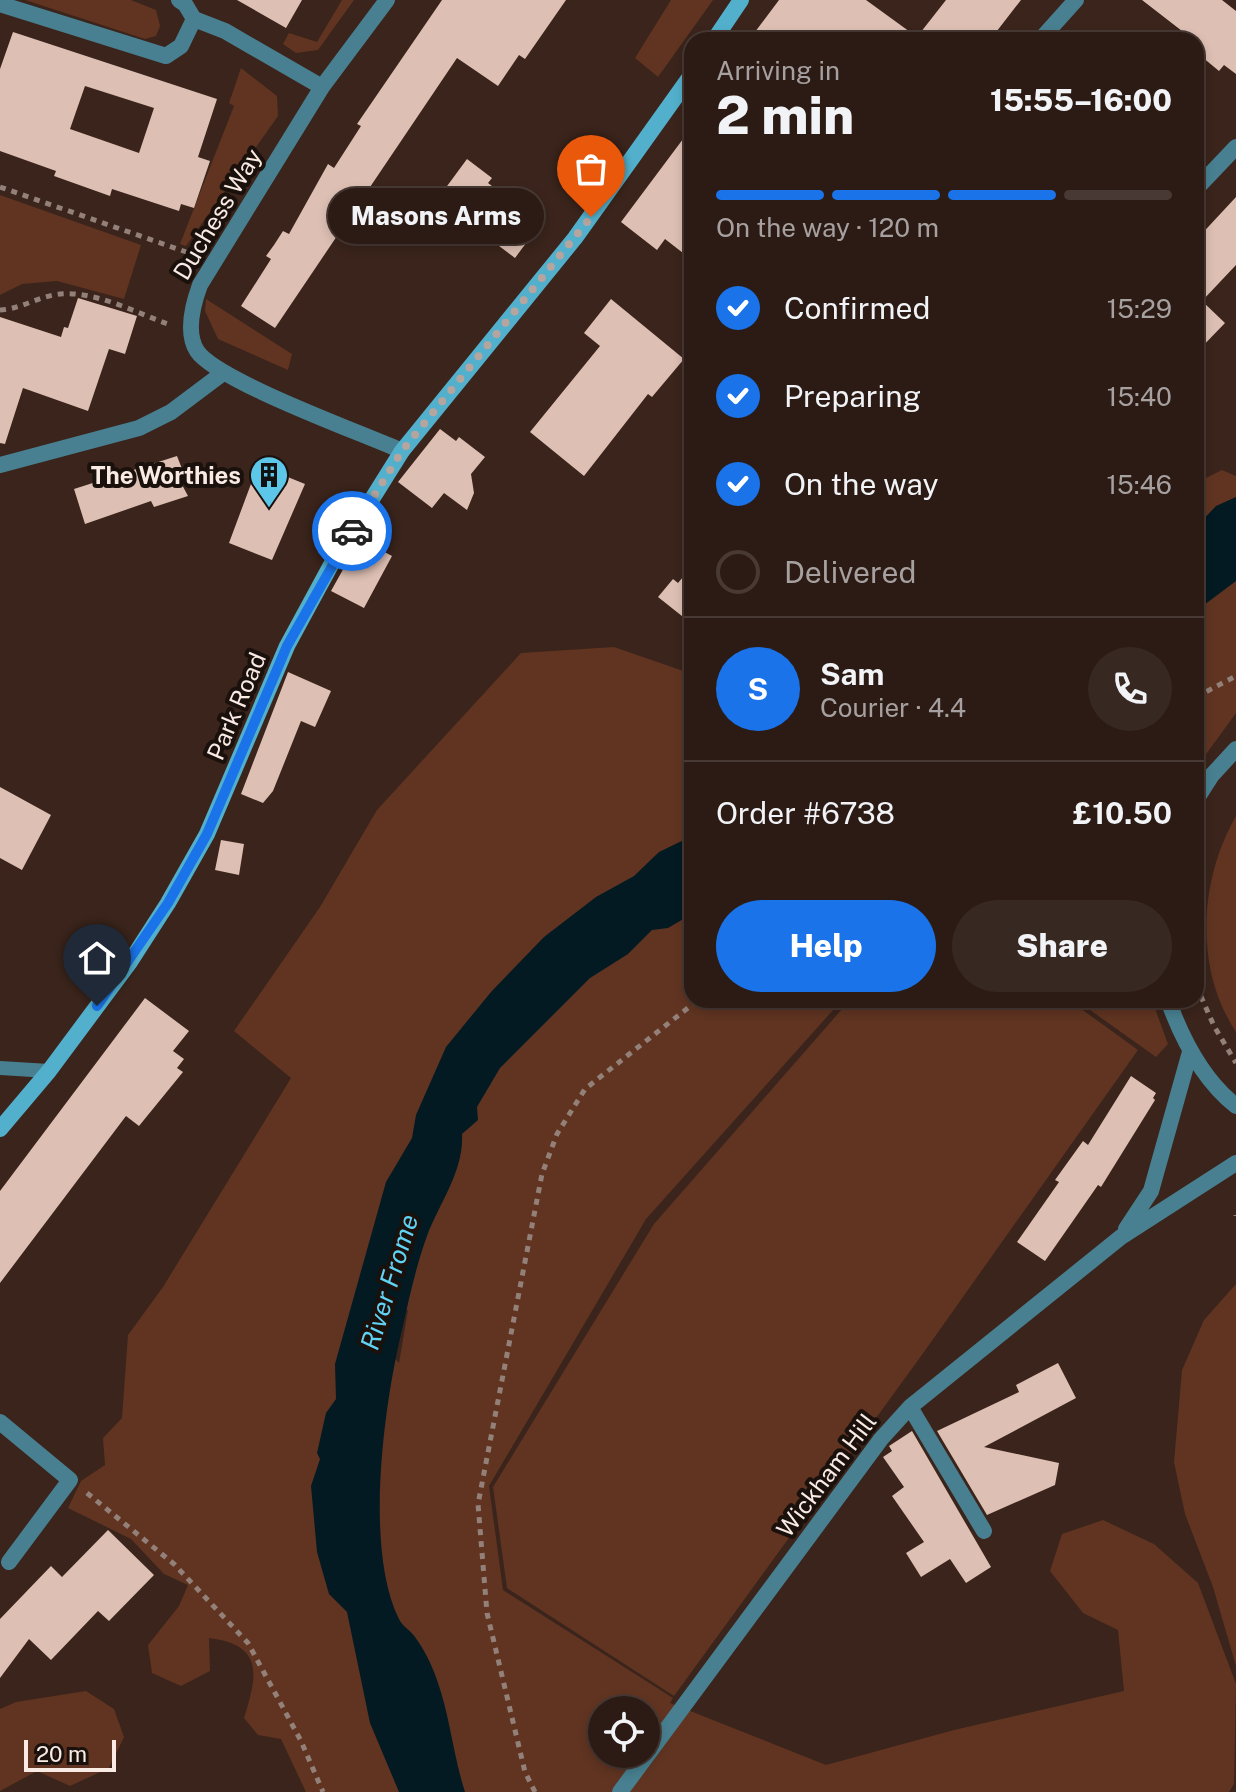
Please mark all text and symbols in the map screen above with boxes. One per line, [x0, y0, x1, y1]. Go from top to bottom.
text: Arriving in [716, 55, 840, 86]
text: 15:55–16:00 [990, 82, 1172, 118]
text: 2 min [716, 85, 854, 146]
pin [557, 135, 625, 217]
street label: Duchess Way [167, 143, 267, 285]
icon: bag [569, 147, 613, 191]
callout: Masons Arms [327, 189, 543, 245]
text: Masons Arms [351, 200, 521, 231]
text: On the way · 120 m [716, 212, 939, 243]
icon: check [716, 286, 760, 330]
text: Confirmed [784, 290, 930, 326]
text: 15:29 [1107, 293, 1172, 324]
icon: check [716, 374, 760, 418]
text: Preparing [784, 378, 921, 414]
text: 15:40 [1107, 381, 1172, 412]
building icon: The Worthies [248, 454, 290, 509]
place label: The Worthies [91, 461, 241, 489]
icon: check [716, 462, 760, 506]
text: On the way [784, 466, 938, 502]
text: 15:46 [1107, 469, 1172, 500]
courier [312, 491, 392, 571]
icon: car [330, 509, 374, 553]
text: Delivered [784, 554, 916, 590]
button: phone [1088, 647, 1172, 731]
street label: Park Road [201, 648, 271, 764]
text: Sam [820, 656, 884, 692]
text: S [748, 671, 768, 707]
text: Courier · 4.4 [820, 692, 966, 723]
text: Order #6738 [716, 795, 895, 831]
text: £10.50 [1073, 795, 1172, 831]
button: Help [716, 900, 936, 992]
button: Share [952, 900, 1172, 992]
pin [63, 924, 131, 1006]
icon: home [75, 936, 119, 980]
water label: River Frome [354, 1210, 424, 1354]
street label: Wickham Hill [770, 1408, 882, 1542]
map controls [588, 1696, 660, 1768]
button: locate [588, 1696, 660, 1768]
scale bar [24, 1736, 116, 1772]
text: 20 m [36, 1741, 87, 1767]

